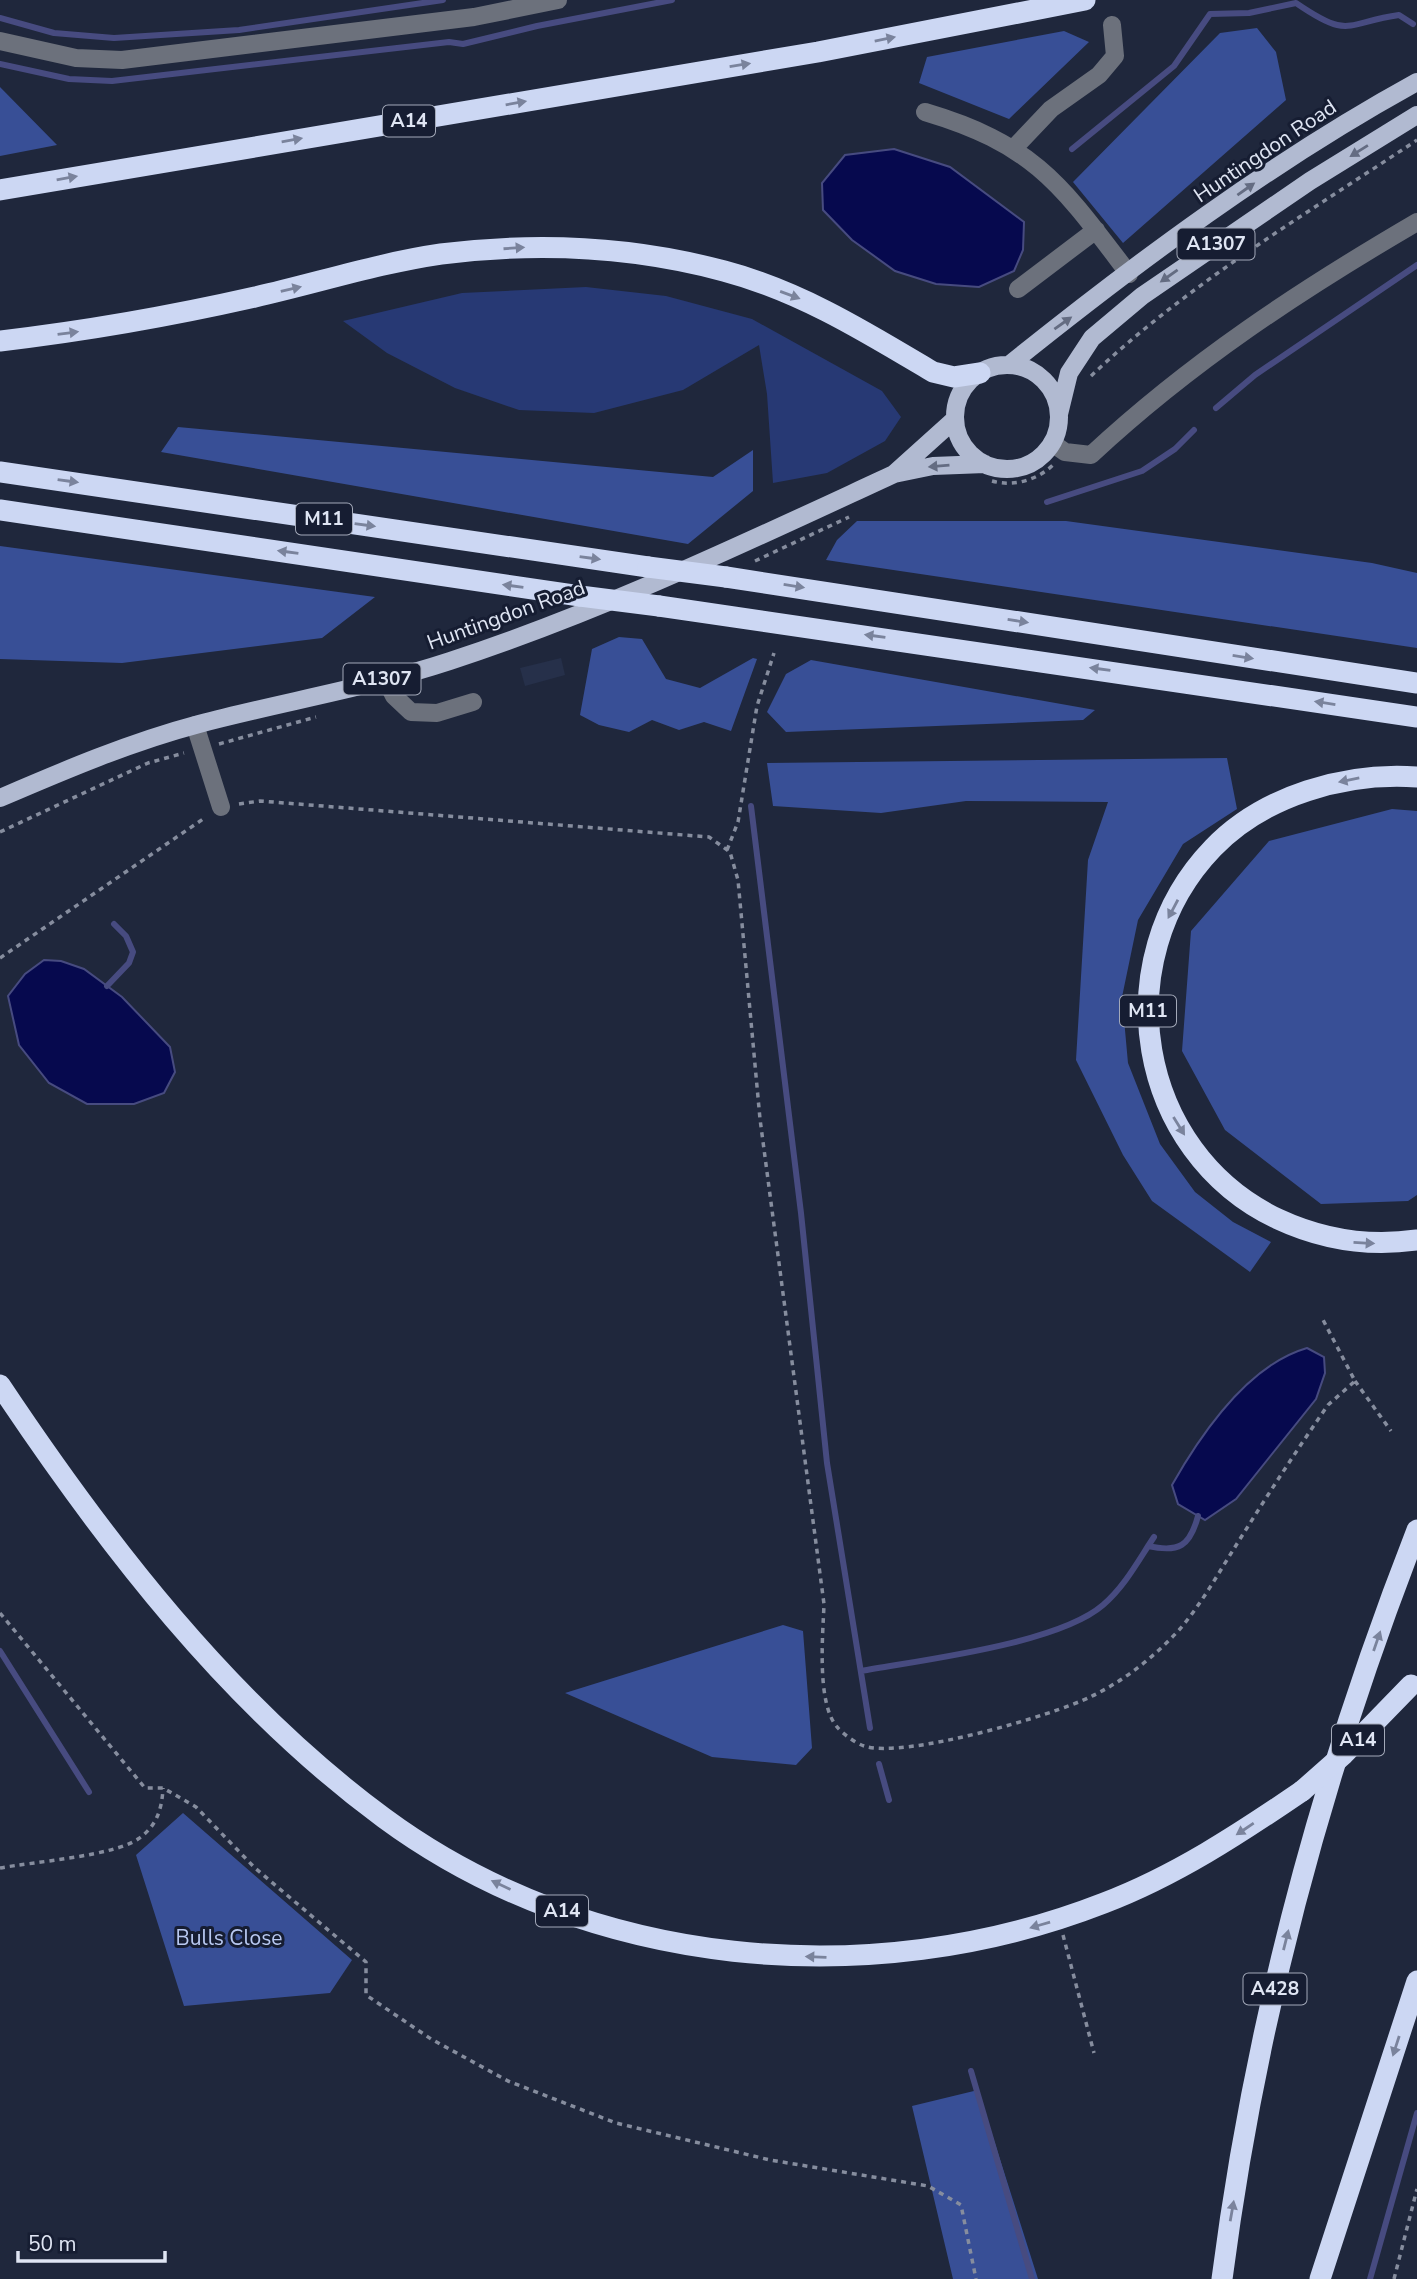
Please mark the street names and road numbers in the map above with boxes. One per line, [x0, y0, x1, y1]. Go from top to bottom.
street label: Huntingdon Road [1188, 93, 1342, 209]
road number: A14 [383, 105, 435, 136]
road number: A1307 [1178, 228, 1254, 260]
road number: M11 [296, 504, 352, 534]
street label: Huntingdon Road [423, 573, 589, 657]
road number: A1307 [344, 664, 420, 694]
road number: M11 [1120, 995, 1176, 1026]
road number: A14 [1332, 1724, 1384, 1756]
road number: A14 [536, 1896, 588, 1926]
road number: A428 [1244, 1974, 1306, 2005]

